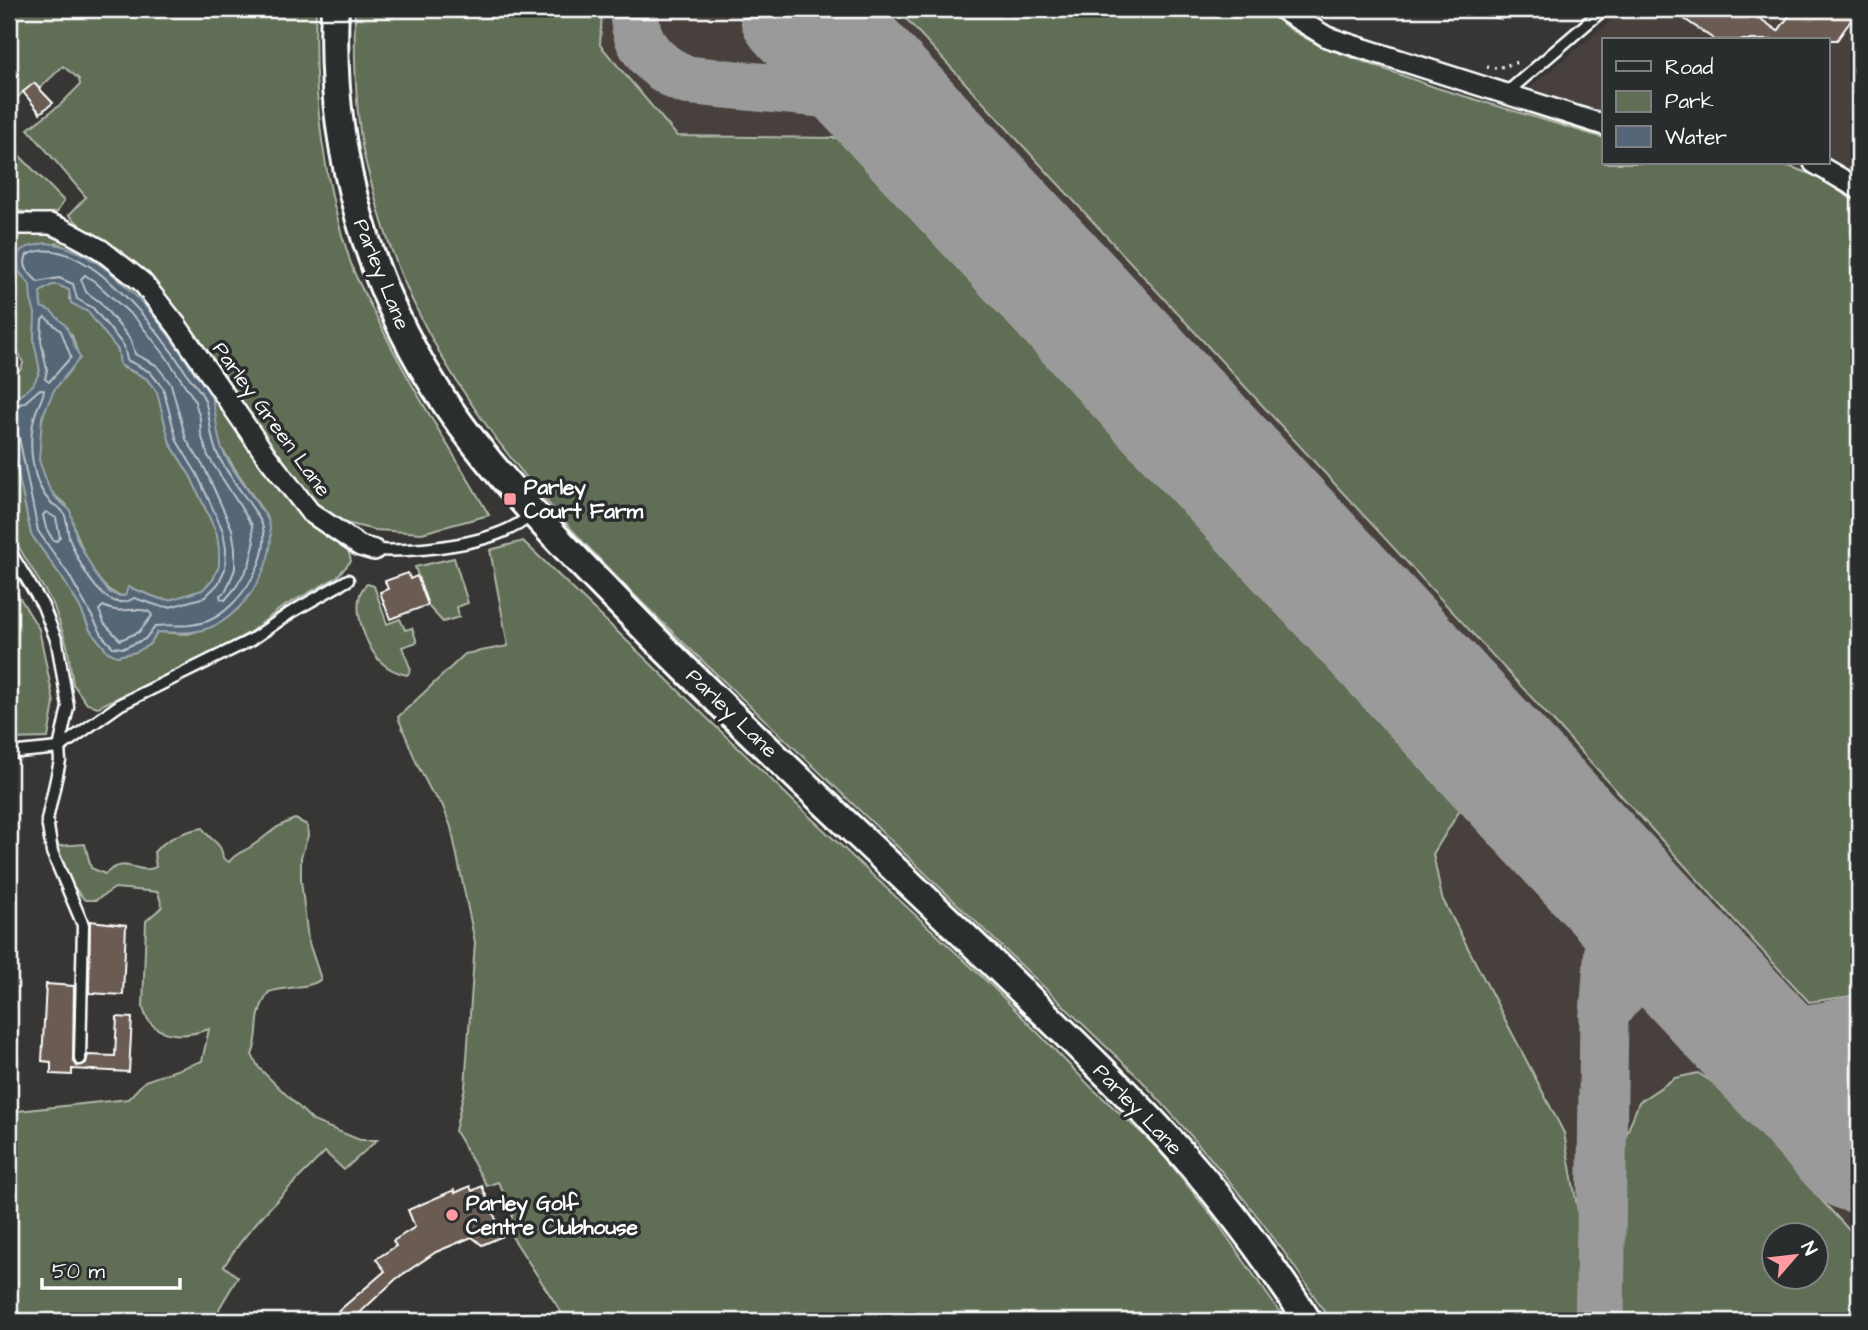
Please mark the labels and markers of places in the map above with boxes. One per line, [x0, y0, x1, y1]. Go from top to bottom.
place label: Parley Court Farm [524, 473, 644, 526]
marker: Parley Court Farm [502, 491, 518, 507]
place label: Parley Golf Centre Clubhouse [466, 1189, 639, 1242]
marker: Parley Golf Centre Clubhouse [444, 1207, 460, 1223]

